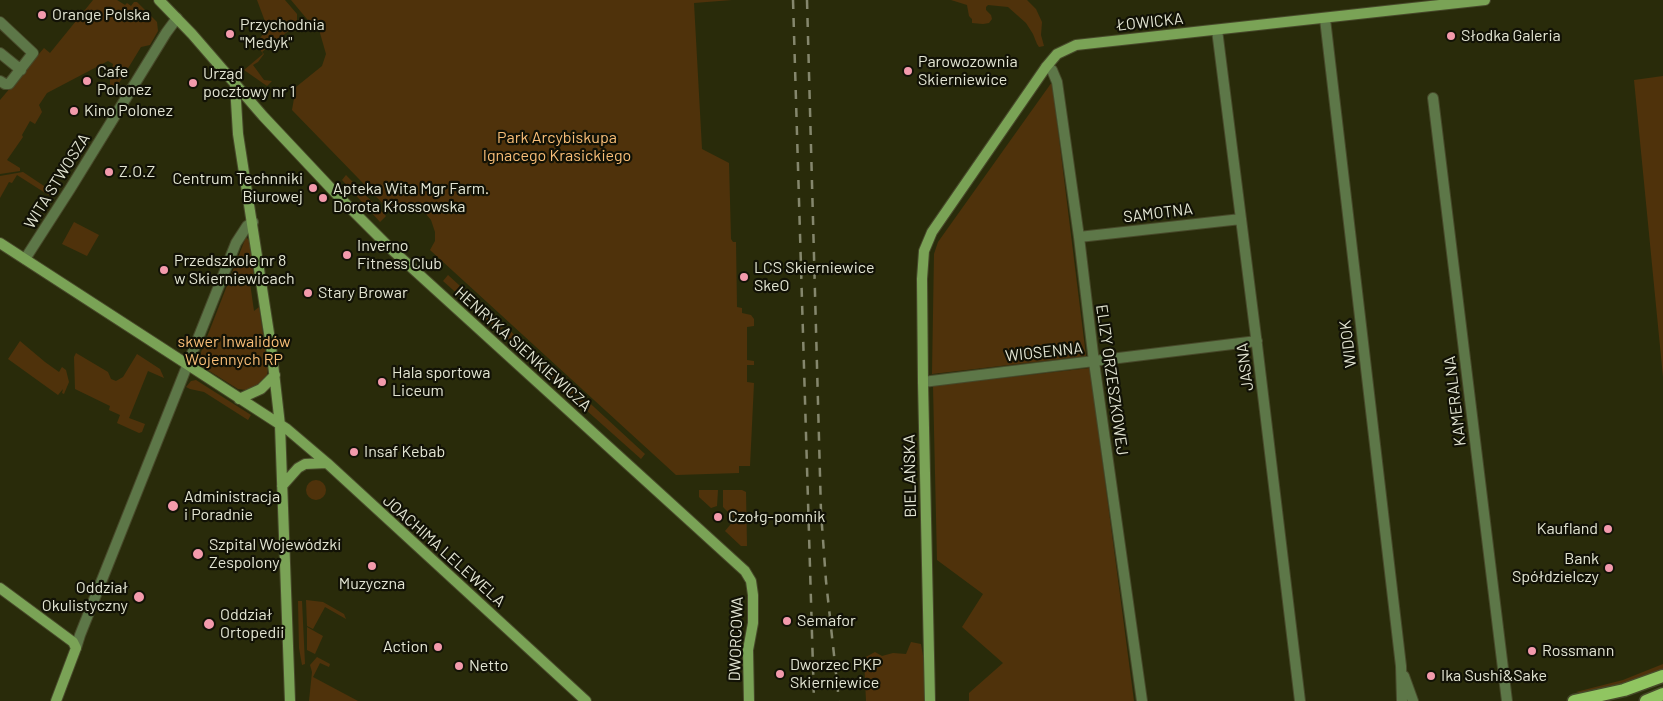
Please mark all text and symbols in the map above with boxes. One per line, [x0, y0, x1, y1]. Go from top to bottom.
place label: Orange Polska [52, 5, 150, 25]
marker: Orange Polska [36, 9, 48, 21]
street label: ŁOWICKA [1116, 9, 1184, 35]
place label: Przychodnia "Medyk" [240, 15, 325, 53]
place label: Słodka Galeria [1461, 26, 1561, 46]
marker: Przychodnia "Medyk" [224, 28, 236, 40]
marker: Słodka Galeria [1445, 30, 1457, 42]
place label: Parowozownia Skierniewice [918, 52, 1018, 90]
place label: Cafe Polonez [97, 62, 151, 100]
place label: Urząd pocztowy nr 1 [203, 64, 295, 102]
marker: Parowozownia Skierniewice [902, 65, 914, 77]
marker: Cafe Polonez [81, 75, 93, 87]
marker: Urząd pocztowy nr 1 [187, 77, 199, 89]
place label: Kino Polonez [84, 101, 173, 121]
marker: Kino Polonez [68, 105, 80, 117]
park label: Park Arcybiskupa Ignacego Krasickiego [483, 128, 631, 166]
street label: WITA STWOSZA [20, 130, 94, 232]
place label: Z.O.Z [119, 162, 155, 182]
marker: Z.O.Z [103, 166, 115, 178]
place label: Centrum Technniki Biurowej [173, 169, 303, 207]
place label: Apteka Wita Mgr Farm. Dorota Kłossowska [333, 179, 489, 217]
marker: Centrum Technniki Biurowej [307, 182, 319, 194]
marker: Apteka Wita Mgr Farm. Dorota Kłossowska [317, 192, 329, 204]
street label: SAMOTNA [1122, 199, 1194, 227]
place label: Inverno Fitness Club [357, 236, 442, 274]
marker: Inverno Fitness Club [341, 249, 353, 261]
place label: Przedszkole nr 8 w Skierniewicach [174, 251, 295, 289]
place label: LCS Skierniewice SkeO [754, 258, 875, 296]
marker: Przedszkole nr 8 w Skierniewicach [158, 264, 170, 276]
marker: LCS Skierniewice SkeO [738, 271, 750, 283]
place label: Stary Browar [318, 283, 408, 303]
street label: HENRYKA SIENKIEWICZA [451, 283, 595, 415]
marker: Stary Browar [302, 287, 314, 299]
street label: ELIZY ORZESZKOWEJ [1092, 303, 1132, 457]
street label: WIDOK [1336, 319, 1360, 369]
park label: skwer Inwalidów Wojennych RP [178, 332, 290, 370]
street label: WIOSENNA [1004, 338, 1084, 366]
street label: JASNA [1233, 342, 1257, 392]
street label: KAMERALNA [1440, 355, 1470, 447]
place label: Hala sportowa Liceum [392, 363, 490, 401]
marker: Hala sportowa Liceum [376, 376, 388, 388]
street label: BIELAŃSKA [900, 434, 920, 518]
place label: Insaf Kebab [364, 442, 445, 462]
marker: Insaf Kebab [348, 446, 360, 458]
place label: Administracja i Poradnie [184, 487, 280, 525]
street label: JOACHIMA LELEWELA [379, 491, 509, 611]
marker: Administracja i Poradnie [166, 499, 180, 513]
place label: Czołg-pomnik [728, 507, 825, 527]
marker: Czołg-pomnik [712, 511, 724, 523]
place label: Kaufland [1537, 519, 1598, 539]
marker: Kaufland [1602, 523, 1614, 535]
place label: Szpital Wojewódzki Zespolony [209, 535, 341, 573]
marker: Szpital Wojewódzki Zespolony [191, 547, 205, 561]
place label: Bank Spółdzielczy [1512, 549, 1599, 587]
marker: Muzyczna [366, 560, 378, 572]
marker: Bank Spółdzielczy [1603, 562, 1615, 574]
place label: Muzyczna [339, 574, 405, 594]
place label: Oddział Okulistyczny [42, 578, 128, 616]
marker: Oddział Okulistyczny [132, 590, 146, 604]
street label: DWORCOWA [725, 596, 747, 682]
place label: Oddział Ortopedii [220, 605, 284, 643]
place label: Semafor [797, 611, 856, 631]
marker: Semafor [781, 615, 793, 627]
marker: Oddział Ortopedii [202, 617, 216, 631]
place label: Action [383, 637, 428, 657]
marker: Action [432, 641, 444, 653]
place label: Rossmann [1542, 641, 1614, 661]
marker: Rossmann [1526, 645, 1538, 657]
place label: Dworzec PKP Skierniewice [790, 655, 882, 693]
place label: Netto [469, 656, 508, 676]
marker: Netto [453, 660, 465, 672]
place label: Ika Sushi&Sake [1441, 666, 1547, 686]
marker: Dworzec PKP Skierniewice [774, 668, 786, 680]
marker: Ika Sushi&Sake [1425, 670, 1437, 682]

